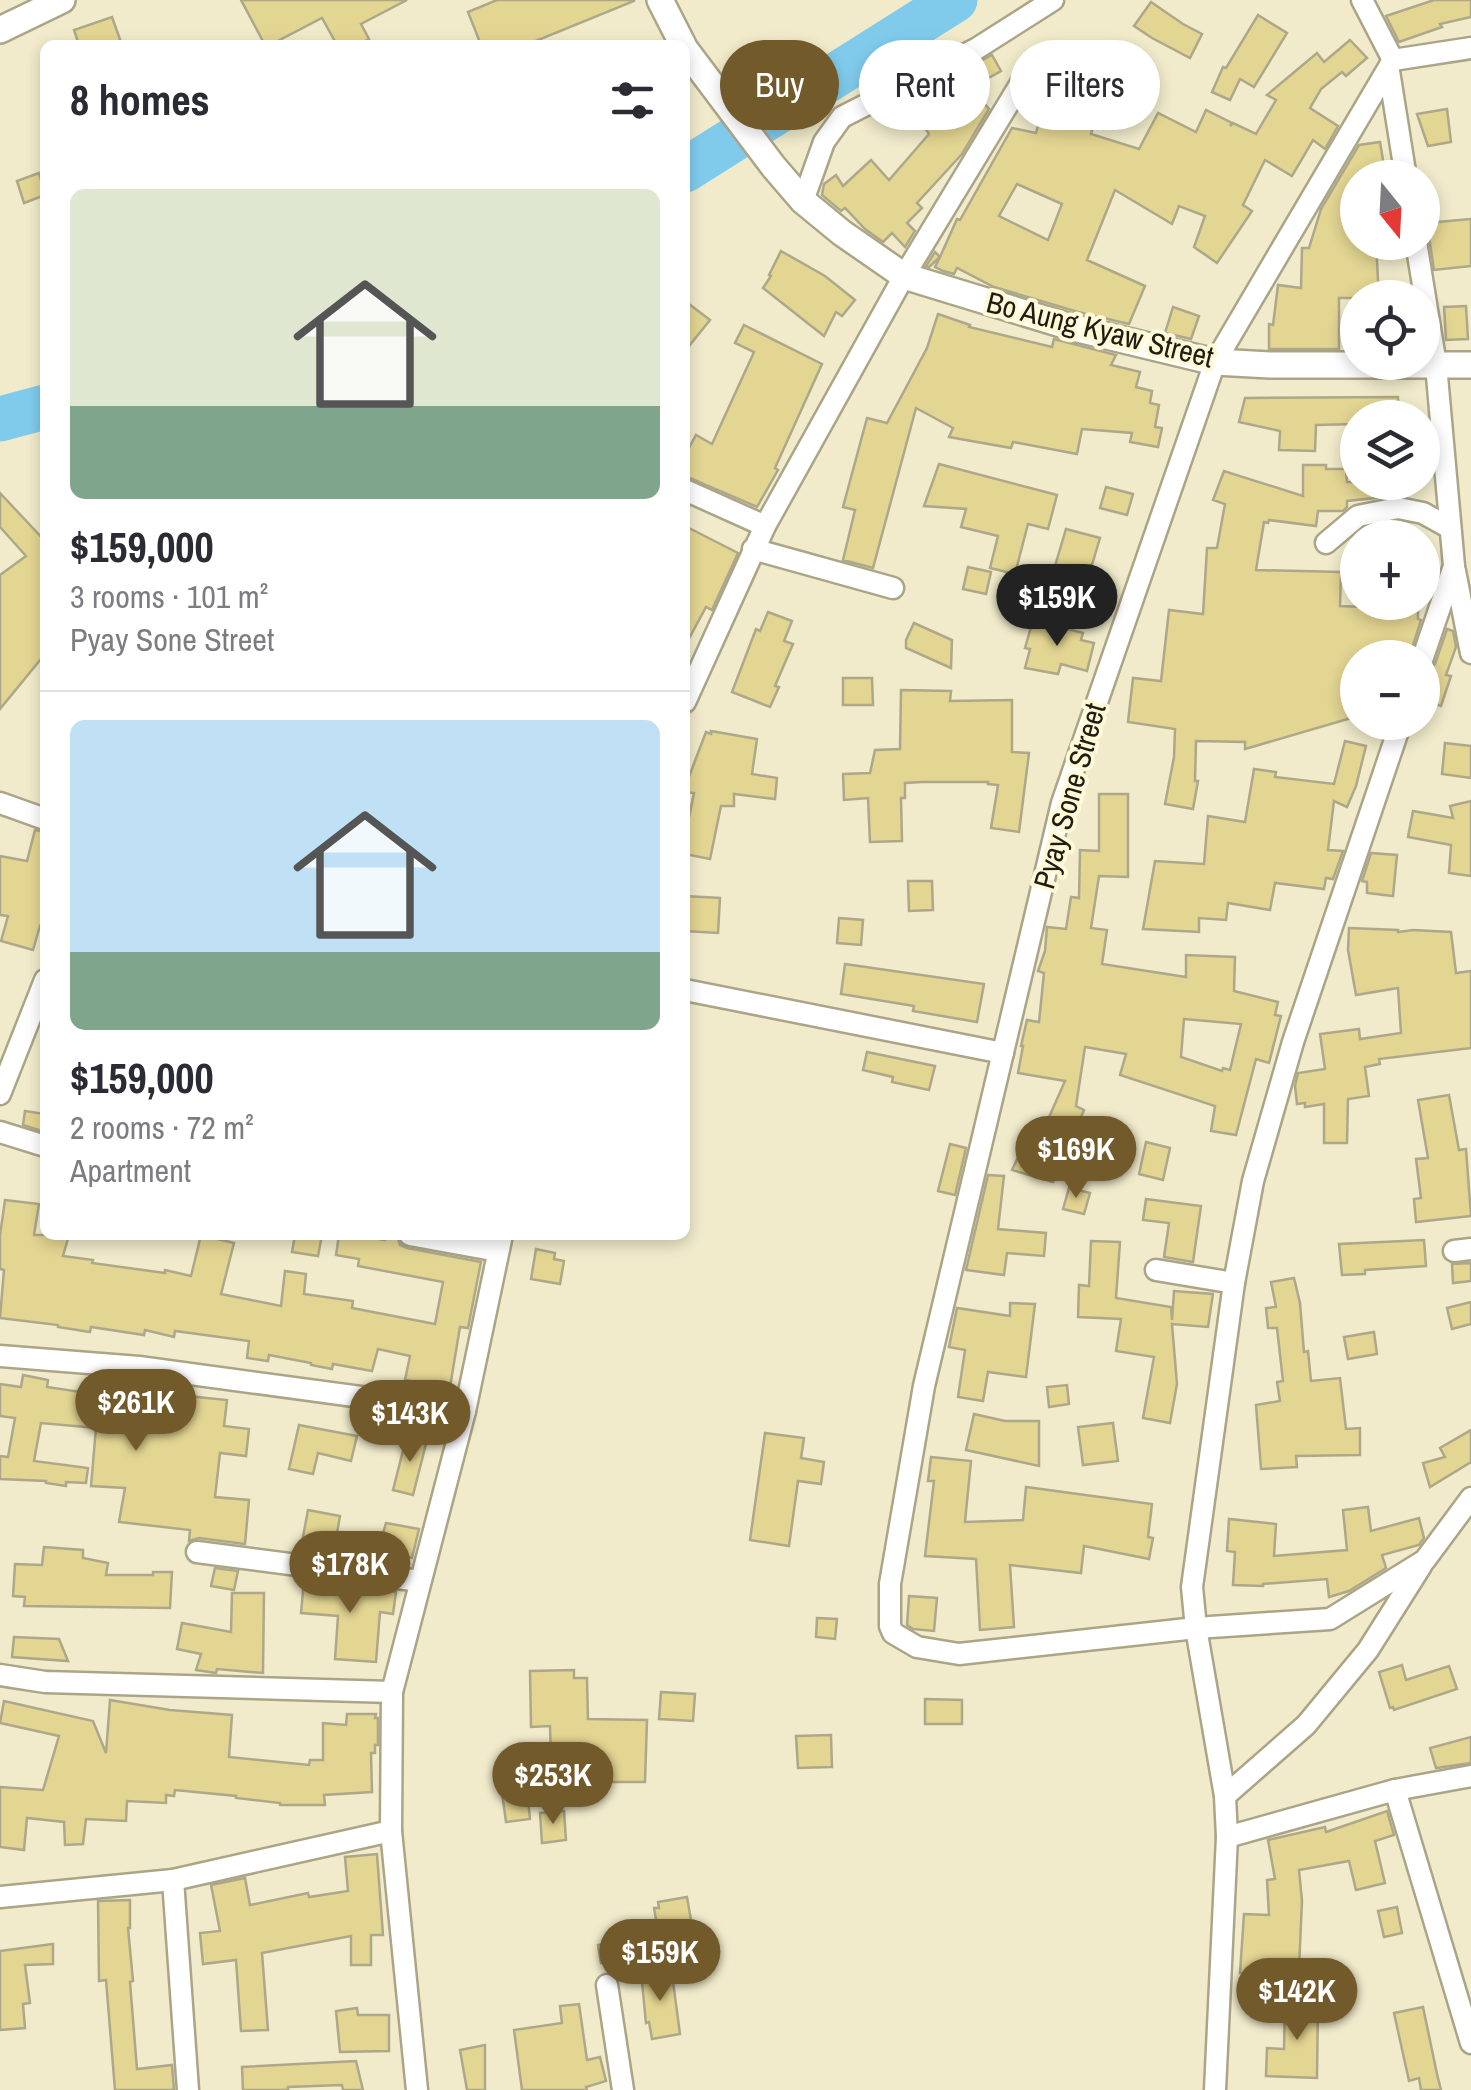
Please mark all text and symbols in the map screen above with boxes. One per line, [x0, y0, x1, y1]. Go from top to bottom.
chip: Buy [720, 40, 839, 130]
chip: Rent [859, 40, 990, 130]
chip: Filters [1010, 40, 1160, 130]
text: 8 homes [70, 72, 210, 128]
icon: filters [605, 73, 660, 128]
north arrow [1340, 160, 1440, 260]
map controls [1340, 160, 1440, 740]
icon: home [275, 254, 455, 434]
button: locate [1340, 280, 1440, 380]
street label: Bo Aung Kyaw Street [983, 282, 1218, 377]
button: layers [1340, 400, 1440, 500]
text: $159,000 [70, 519, 214, 575]
button: + [1340, 520, 1440, 620]
pin: $159K [987, 564, 1127, 649]
text: 3 rooms · 101 m² [70, 575, 268, 618]
text: $159K [1018, 575, 1096, 618]
text: Pyay Sone Street [70, 618, 274, 661]
button: − [1340, 640, 1440, 740]
street label: Pyay Sone Street [1023, 698, 1115, 893]
icon: home [275, 785, 455, 965]
text: $159,000 [70, 1050, 214, 1106]
text: 2 rooms · 72 m² [70, 1106, 254, 1149]
pin: $169K [1006, 1116, 1146, 1201]
text: $169K [1037, 1127, 1115, 1170]
text: Apartment [70, 1149, 191, 1192]
pin: $261K [66, 1369, 206, 1454]
text: $261K [97, 1380, 175, 1423]
pin: $143K [340, 1380, 480, 1465]
text: $143K [371, 1391, 449, 1434]
pin: $178K [280, 1531, 420, 1616]
text: $178K [311, 1542, 389, 1585]
pin: $253K [483, 1742, 623, 1827]
text: $253K [514, 1753, 592, 1796]
pin: $159K [590, 1919, 730, 2004]
text: $159K [621, 1930, 699, 1973]
pin: $142K [1227, 1958, 1367, 2043]
text: $142K [1258, 1969, 1336, 2012]

